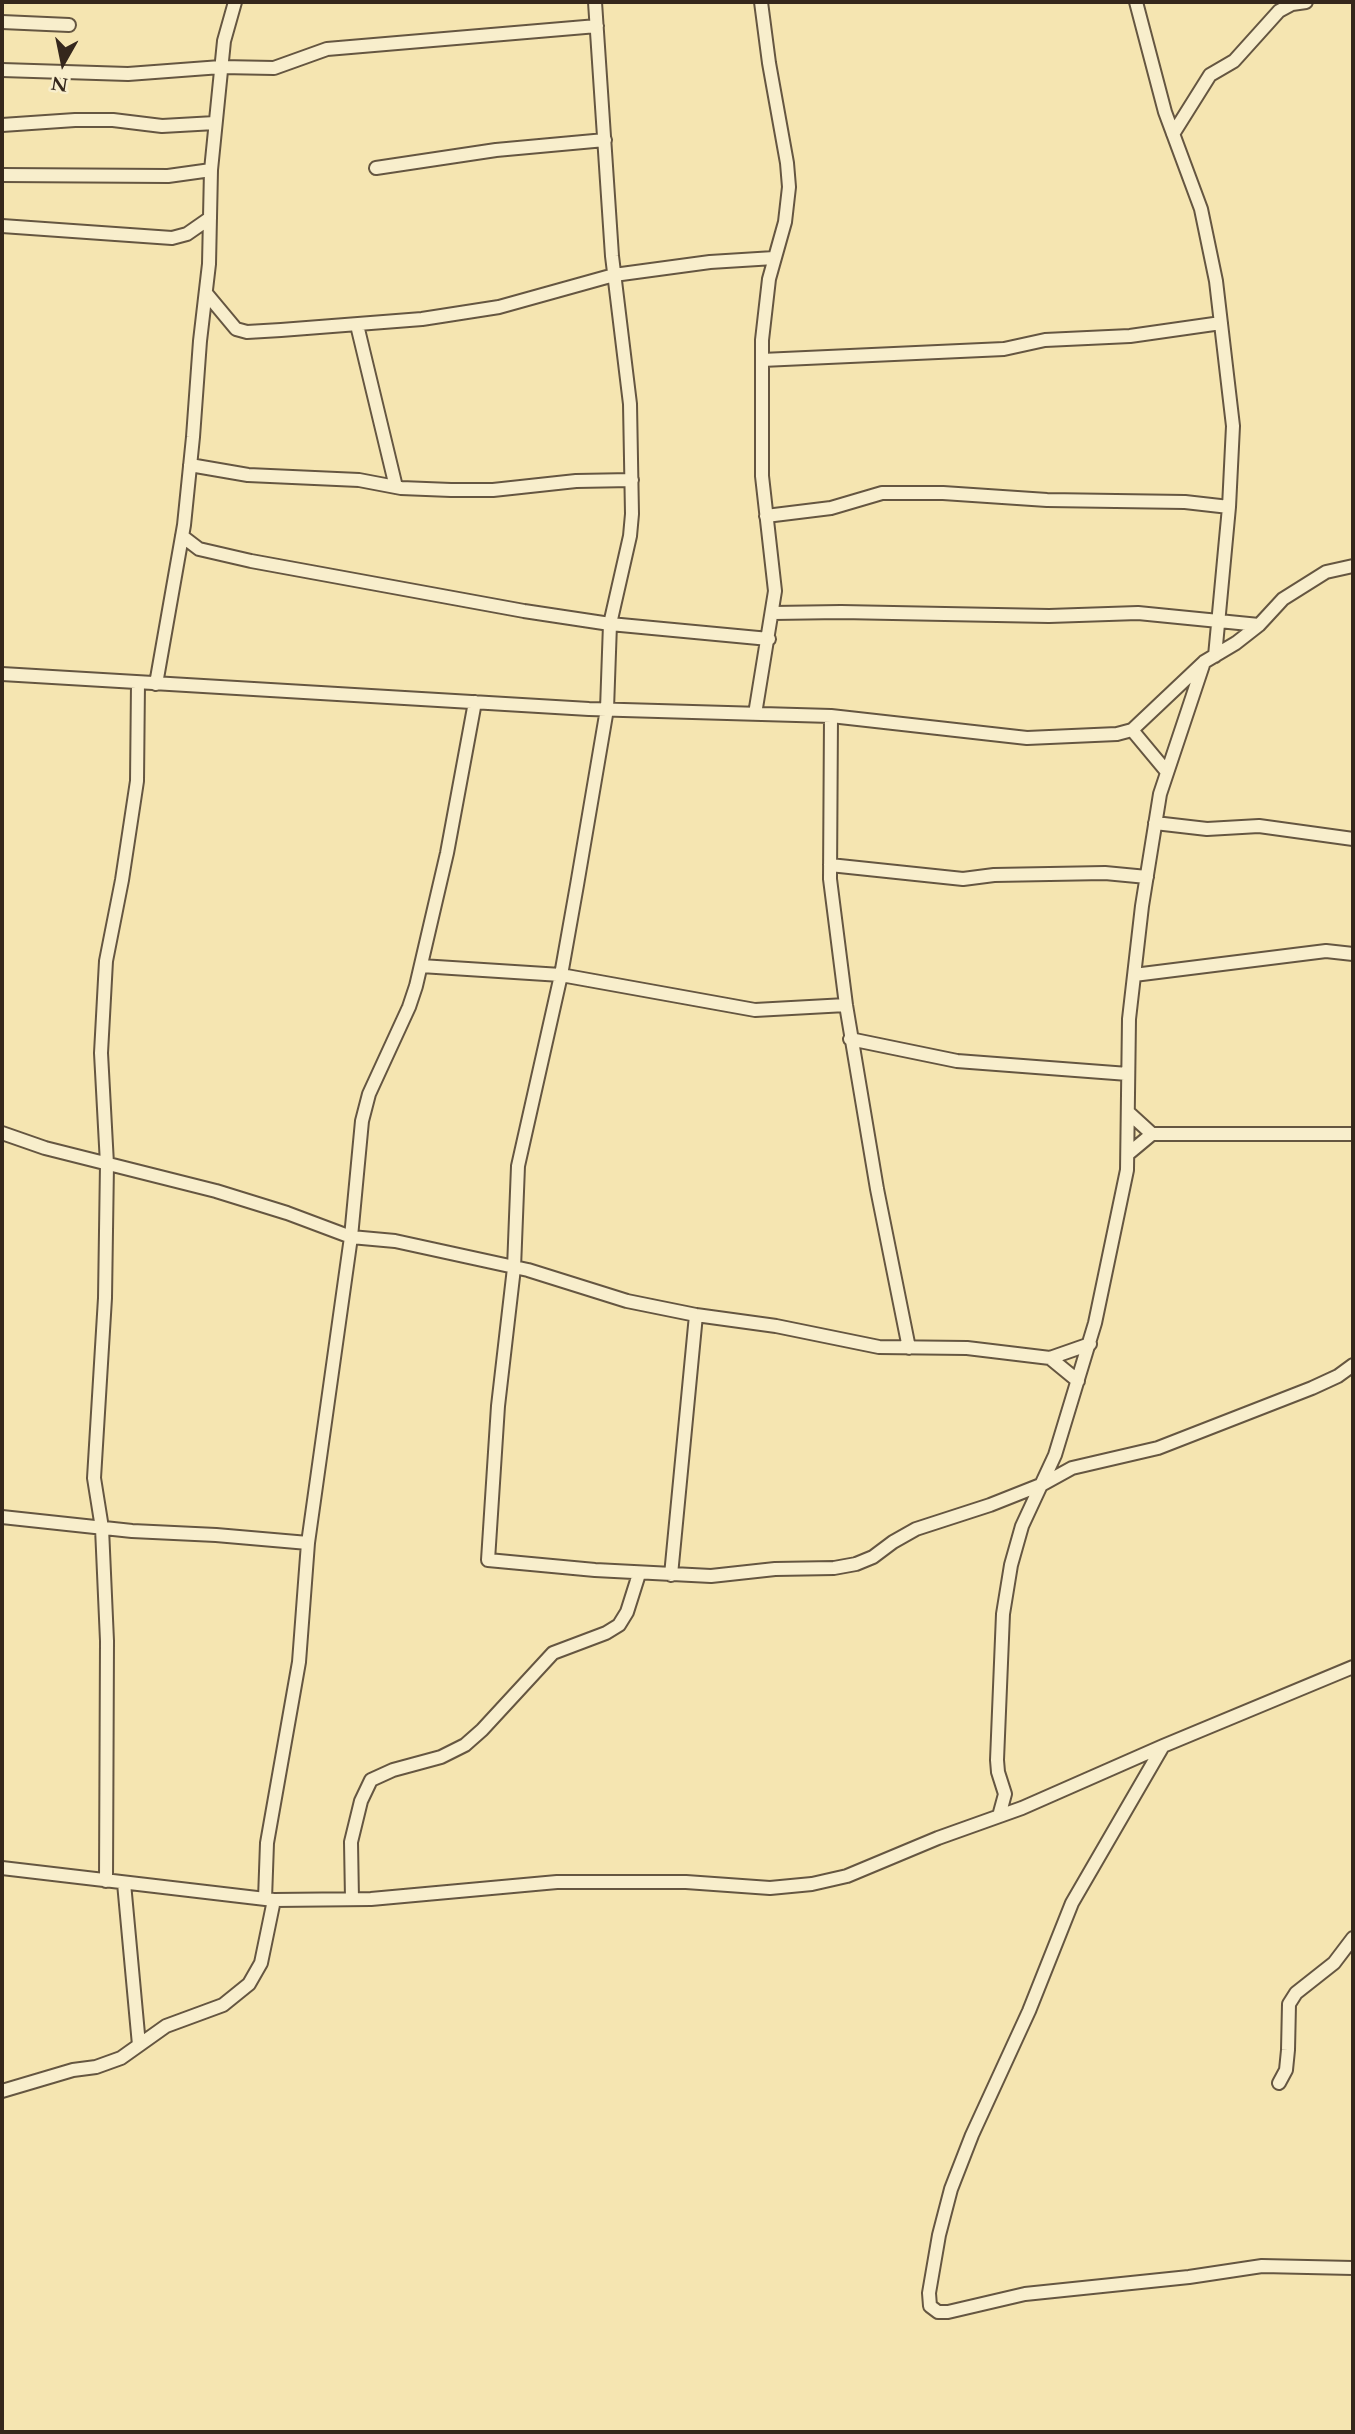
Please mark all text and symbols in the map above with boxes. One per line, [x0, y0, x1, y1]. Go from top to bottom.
north arrow [28, 28, 98, 98]
text: N [50, 70, 70, 98]

